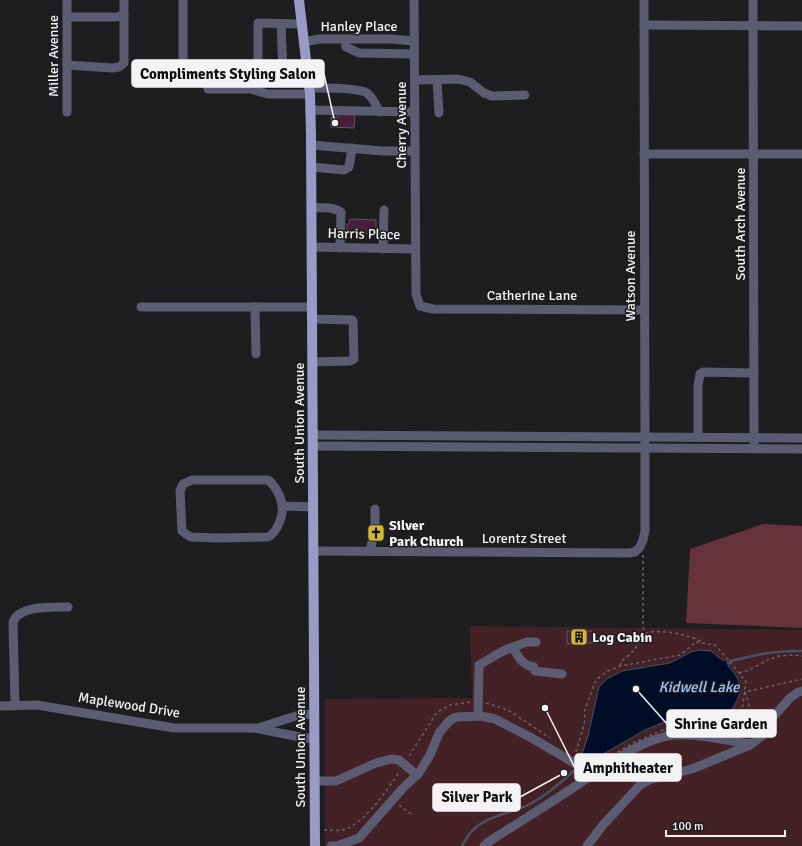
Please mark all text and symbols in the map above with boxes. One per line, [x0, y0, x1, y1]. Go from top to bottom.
street label: Miller Avenue [45, 15, 62, 97]
street label: Hanley Place [320, 18, 398, 35]
callout: Compliments Styling Salon [132, 60, 324, 87]
text: Compliments Styling Salon [140, 65, 316, 83]
street label: Cherry Avenue [393, 81, 410, 169]
street label: South Arch Avenue [732, 168, 749, 280]
street label: Harris Place [327, 225, 401, 243]
street label: Watson Avenue [622, 230, 639, 322]
street label: Catherine Lane [487, 287, 577, 304]
street label: South Union Avenue [291, 363, 308, 483]
place label: Silver Park Church [389, 517, 464, 550]
church icon: Silver Park Church [366, 523, 386, 543]
street label: Lorentz Street [482, 530, 566, 547]
building icon: Log Cabin [569, 627, 589, 647]
place label: Log Cabin [592, 629, 652, 646]
water label: Kidwell Lake [658, 678, 741, 696]
street label: South Union Avenue [292, 687, 309, 807]
street label: Maplewood Drive [77, 689, 181, 721]
callout: Shrine Garden [667, 710, 776, 737]
text: Shrine Garden [674, 715, 768, 733]
callout: Amphitheater [575, 754, 681, 781]
text: Amphitheater [583, 759, 673, 777]
callout: Silver Park [433, 784, 520, 811]
text: Silver Park [441, 788, 513, 806]
scale bar [666, 812, 785, 838]
text: 100 m [672, 819, 704, 834]

